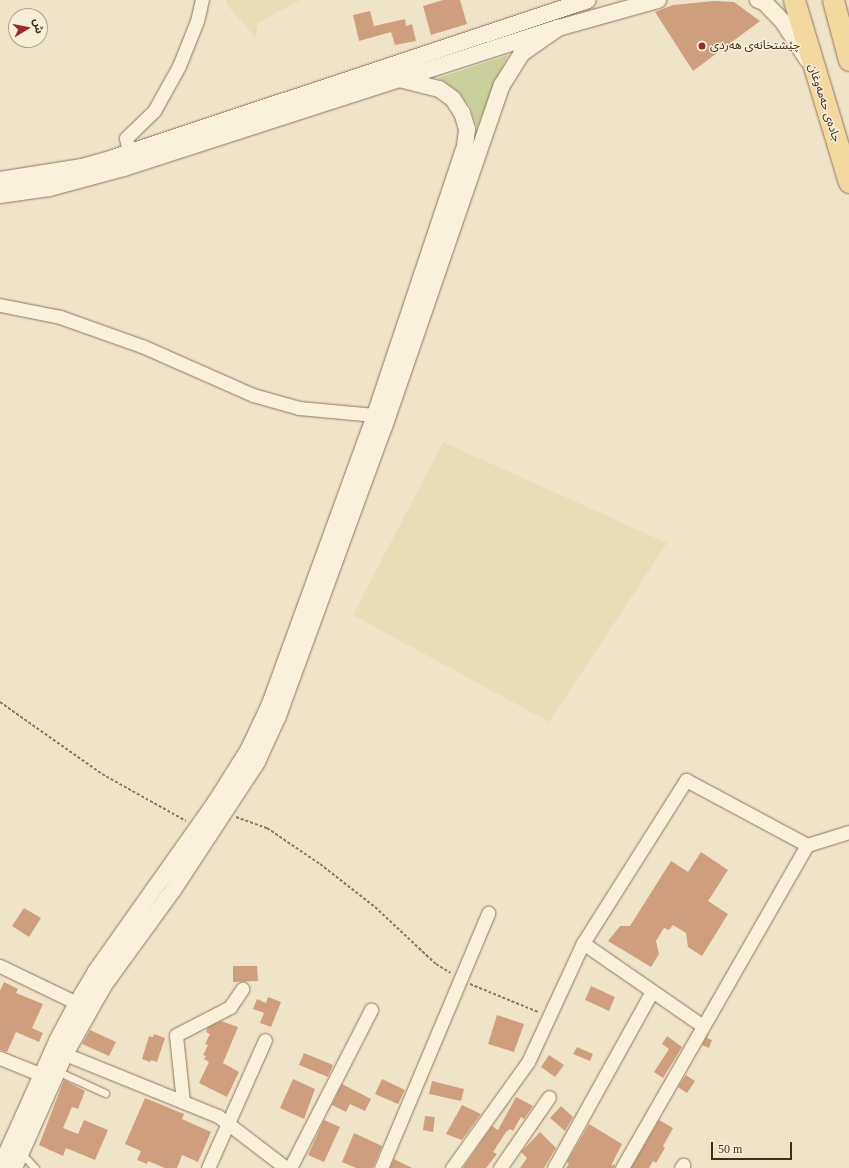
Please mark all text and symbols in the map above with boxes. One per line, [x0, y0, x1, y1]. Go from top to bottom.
north arrow [8, 8, 48, 48]
text: ش [32, 18, 46, 35]
place label: چێشتخانەی هەردی [710, 39, 800, 53]
marker: چێشتخانەی هەردی [697, 41, 707, 51]
street label: جادەی حەمەوغان [805, 62, 843, 144]
scale bar [713, 1134, 794, 1160]
text: 50 m [718, 1142, 742, 1156]

